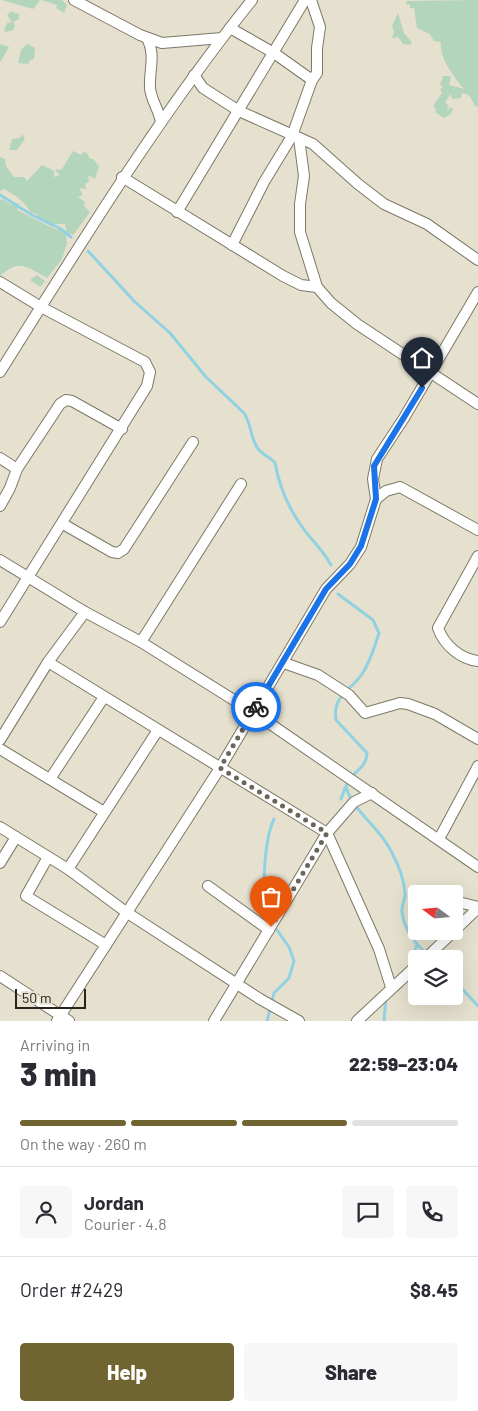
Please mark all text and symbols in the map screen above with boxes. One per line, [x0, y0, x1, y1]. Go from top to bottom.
pin [401, 337, 443, 388]
icon: home [408, 344, 436, 372]
courier [231, 682, 281, 732]
icon: bike [242, 693, 270, 721]
pin [250, 876, 292, 927]
icon: bag [257, 883, 285, 911]
north arrow [408, 885, 462, 940]
map controls [408, 885, 463, 1005]
button: layers [408, 950, 463, 1005]
scale bar [15, 986, 86, 1009]
text: 50 m [22, 989, 51, 1006]
text: Arriving in [20, 1035, 90, 1054]
text: 22:59–23:04 [349, 1052, 458, 1075]
text: 3 min [20, 1054, 97, 1092]
text: On the way · 260 m [20, 1134, 147, 1153]
button: person [20, 1186, 72, 1238]
button: chat [342, 1186, 394, 1238]
button: phone [406, 1186, 458, 1238]
text: Jordan [84, 1191, 144, 1214]
text: Courier · 4.8 [84, 1214, 167, 1233]
text: Order #2429 [20, 1278, 123, 1301]
text: $8.45 [410, 1278, 458, 1301]
button: Help [20, 1343, 234, 1401]
button: Share [244, 1343, 458, 1401]

